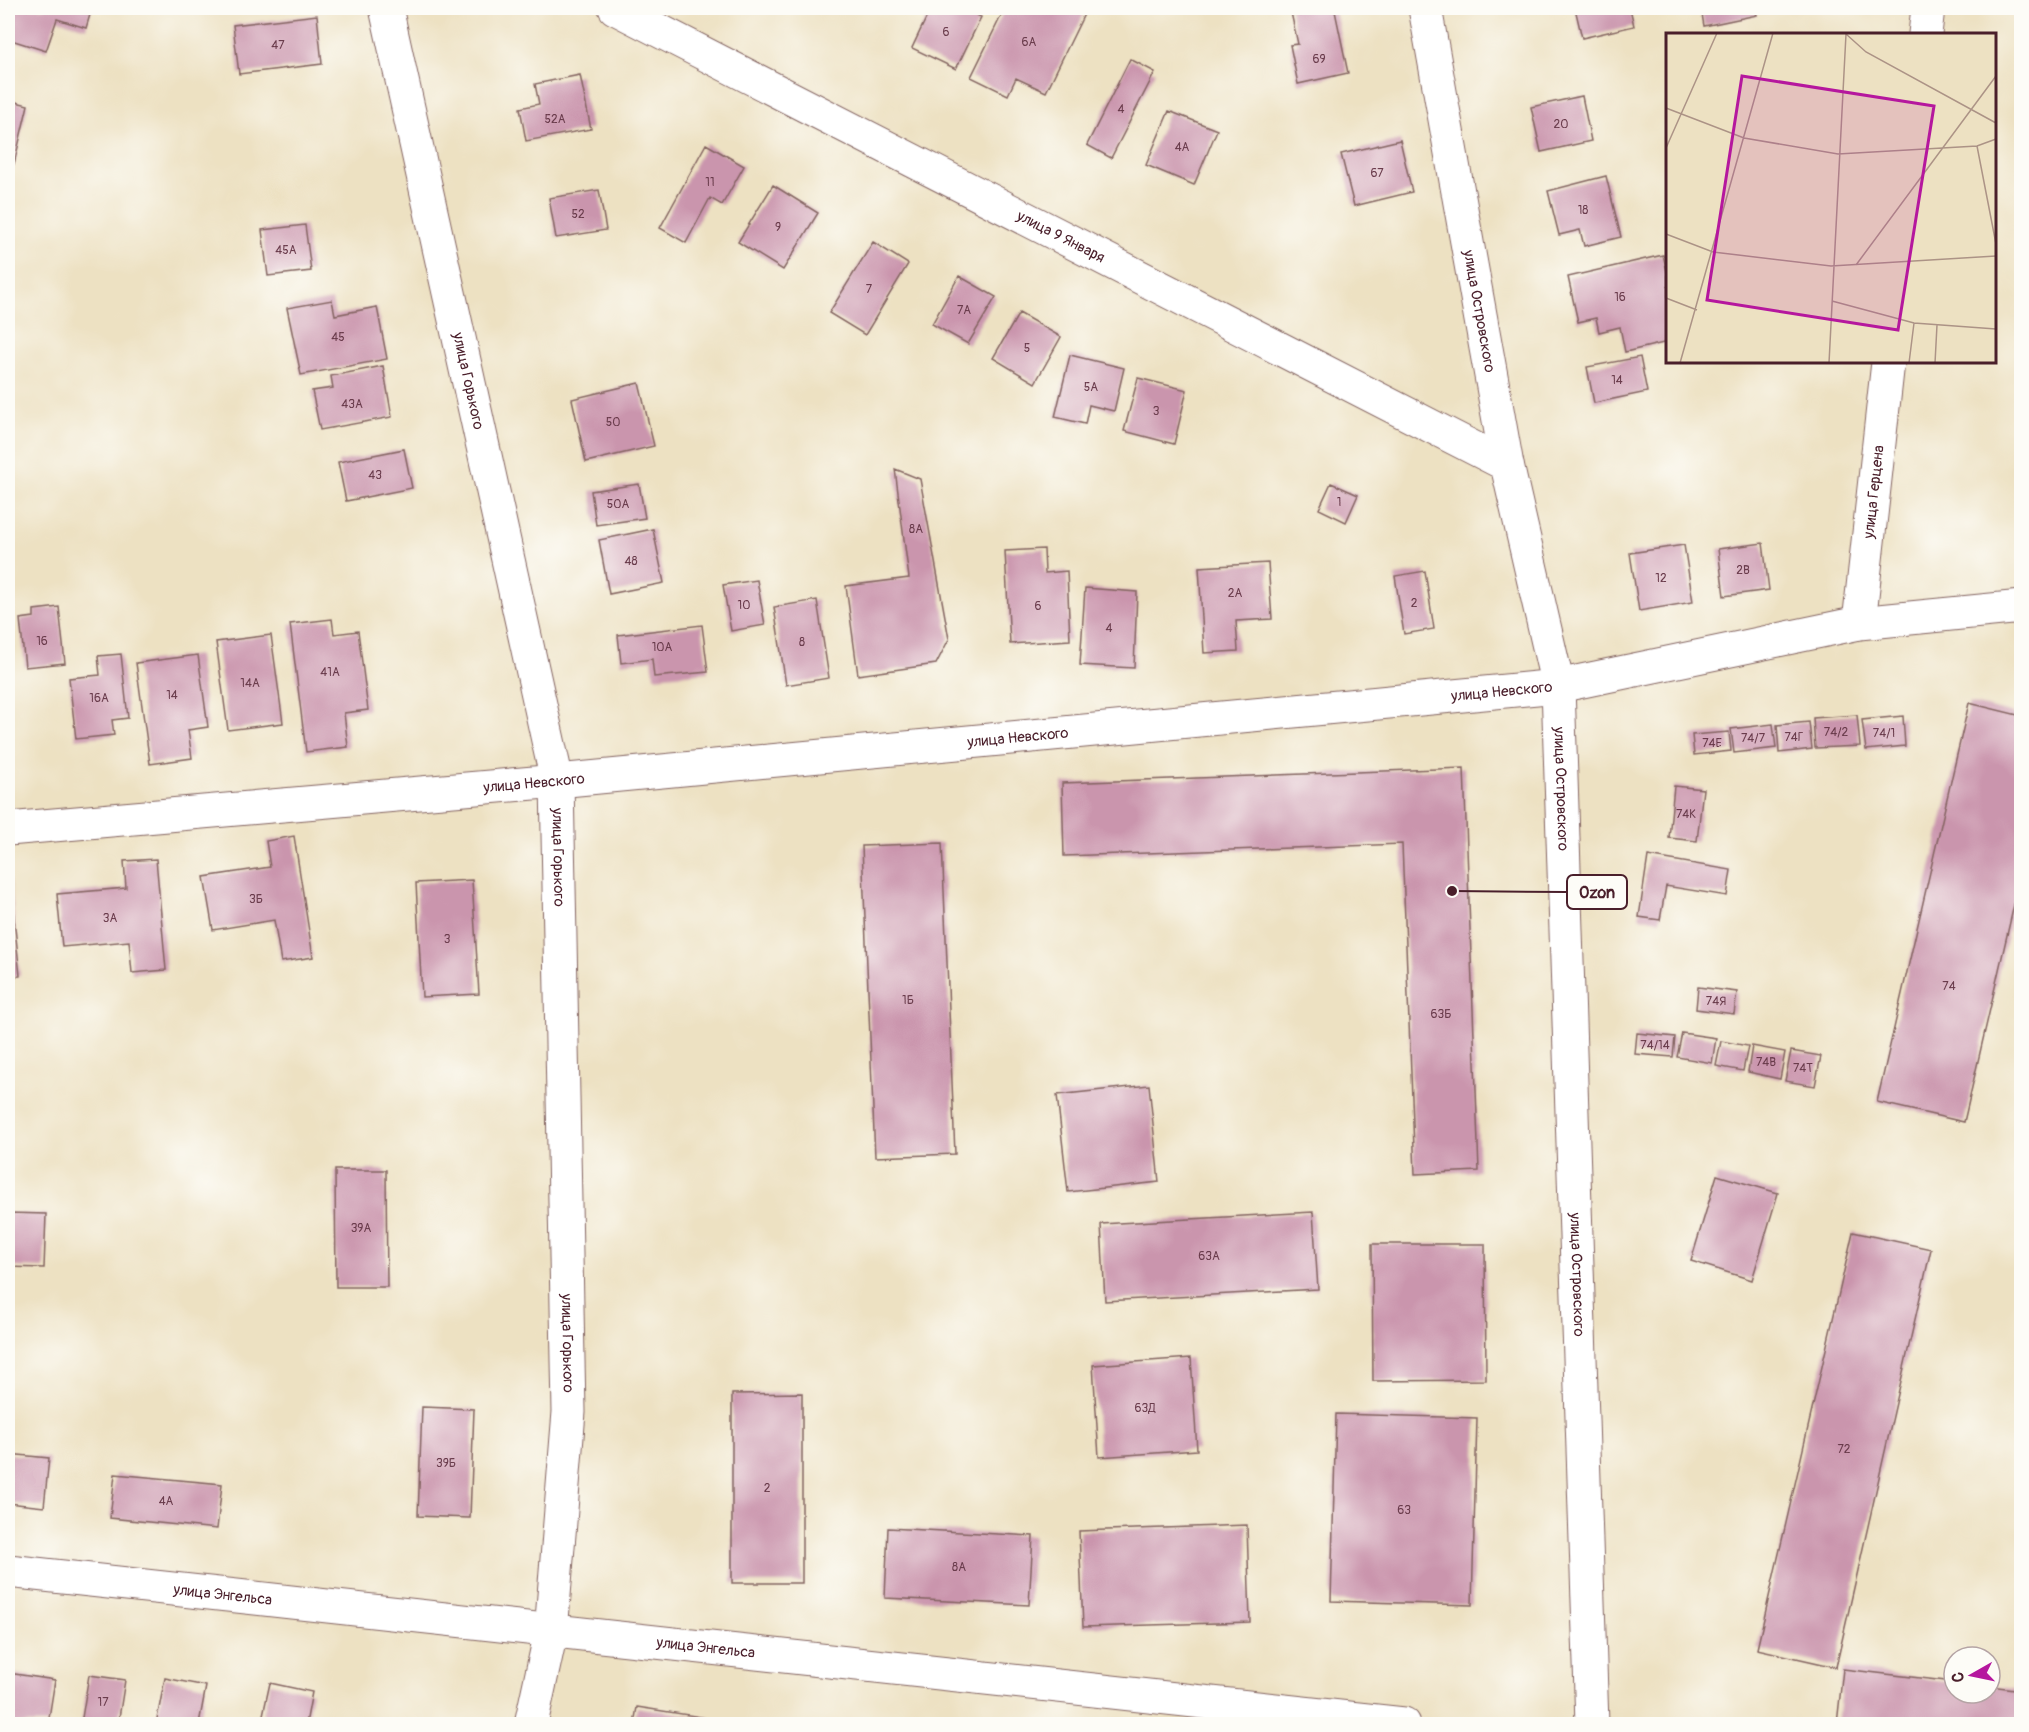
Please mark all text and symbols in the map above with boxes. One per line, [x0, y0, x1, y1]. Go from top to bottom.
house number: 6 [943, 25, 950, 40]
inset map [1666, 33, 1996, 363]
house number: 6А [1022, 35, 1037, 50]
house number: 47 [271, 38, 285, 53]
house number: 69 [1312, 52, 1326, 67]
house number: 4 [1118, 102, 1125, 117]
house number: 52А [544, 112, 566, 127]
house number: 20 [1554, 117, 1568, 132]
house number: 4А [1175, 140, 1190, 155]
house number: 67 [1370, 166, 1384, 181]
house number: 11 [705, 175, 715, 190]
house number: 18 [1578, 203, 1588, 218]
street label: улица 9 Января [1013, 206, 1108, 267]
house number: 52 [571, 207, 585, 222]
house number: 9 [775, 220, 781, 235]
house number: 45А [275, 243, 297, 258]
street label: улица Островского [1459, 247, 1500, 374]
house number: 7 [866, 282, 873, 297]
house number: 16 [1614, 290, 1626, 305]
house number: 7А [957, 303, 971, 318]
house number: 45 [331, 330, 345, 345]
street label: улица Горького [448, 330, 488, 431]
house number: 5 [1024, 341, 1030, 356]
house number: 14 [1611, 373, 1623, 388]
house number: 5А [1084, 380, 1098, 395]
house number: 43А [341, 397, 363, 412]
house number: 3 [1153, 404, 1160, 419]
house number: 50 [606, 415, 620, 430]
street label: улица Герцена [1859, 444, 1888, 540]
house number: 43 [368, 468, 382, 483]
house number: 1 [1337, 495, 1341, 510]
house number: 50А [607, 497, 629, 512]
house number: 8А [909, 522, 923, 537]
house number: 48 [624, 554, 638, 569]
house number: 2В [1736, 563, 1750, 578]
house number: 12 [1655, 571, 1667, 586]
house number: 2А [1228, 586, 1242, 601]
house number: 2 [1411, 596, 1418, 611]
house number: 10 [738, 598, 750, 613]
house number: 6 [1035, 599, 1042, 614]
house number: 4 [1106, 621, 1113, 636]
house number: 16 [36, 634, 48, 649]
house number: 8 [799, 635, 805, 650]
house number: 10А [652, 640, 673, 655]
house number: 41А [320, 665, 340, 680]
house number: 14А [240, 676, 260, 691]
street label: улица Невского [1449, 677, 1553, 706]
house number: 14 [166, 688, 178, 703]
house number: 16А [89, 691, 109, 706]
street label: улица Невского [965, 723, 1069, 752]
street label: улица Островского [1550, 725, 1573, 851]
house number: 74/2 [1824, 725, 1848, 740]
house number: 74/1 [1873, 726, 1895, 741]
house number: 74Г [1784, 730, 1804, 745]
house number: 74/7 [1741, 731, 1766, 746]
house number: 74Е [1702, 736, 1722, 751]
street label: улица Невского [482, 769, 585, 797]
street label: улица Горького [548, 807, 569, 907]
house number: 74К [1676, 807, 1696, 822]
callout: Ozon [1567, 875, 1627, 909]
text: Ozon [1579, 883, 1615, 903]
house number: 3Б [249, 892, 263, 907]
house number: 3А [103, 911, 117, 926]
house number: 3 [444, 932, 451, 947]
house number: 74 [1942, 979, 1956, 994]
house number: 1Б [902, 993, 914, 1008]
house number: 74Я [1706, 994, 1726, 1009]
house number: 63Б [1431, 1007, 1451, 1022]
house number: 74/14 [1640, 1038, 1670, 1053]
house number: 74В [1756, 1055, 1776, 1070]
house number: 74Т [1793, 1061, 1813, 1076]
street label: улица Островского [1566, 1211, 1589, 1337]
house number: 39А [351, 1221, 372, 1236]
house number: 63А [1198, 1249, 1220, 1264]
street label: улица Горького [557, 1293, 578, 1393]
house number: 63Д [1135, 1401, 1156, 1416]
house number: 72 [1837, 1442, 1851, 1457]
house number: 39Б [436, 1456, 456, 1471]
house number: 2 [764, 1481, 771, 1496]
house number: 4А [159, 1494, 174, 1509]
house number: 63 [1397, 1503, 1411, 1518]
house number: 8А [952, 1560, 966, 1575]
street label: улица Энгельса [171, 1580, 273, 1609]
street label: улица Энгельса [655, 1633, 756, 1662]
north arrow [1942, 1645, 2002, 1705]
text: С [1948, 1671, 1969, 1684]
house number: 17 [97, 1695, 109, 1710]

